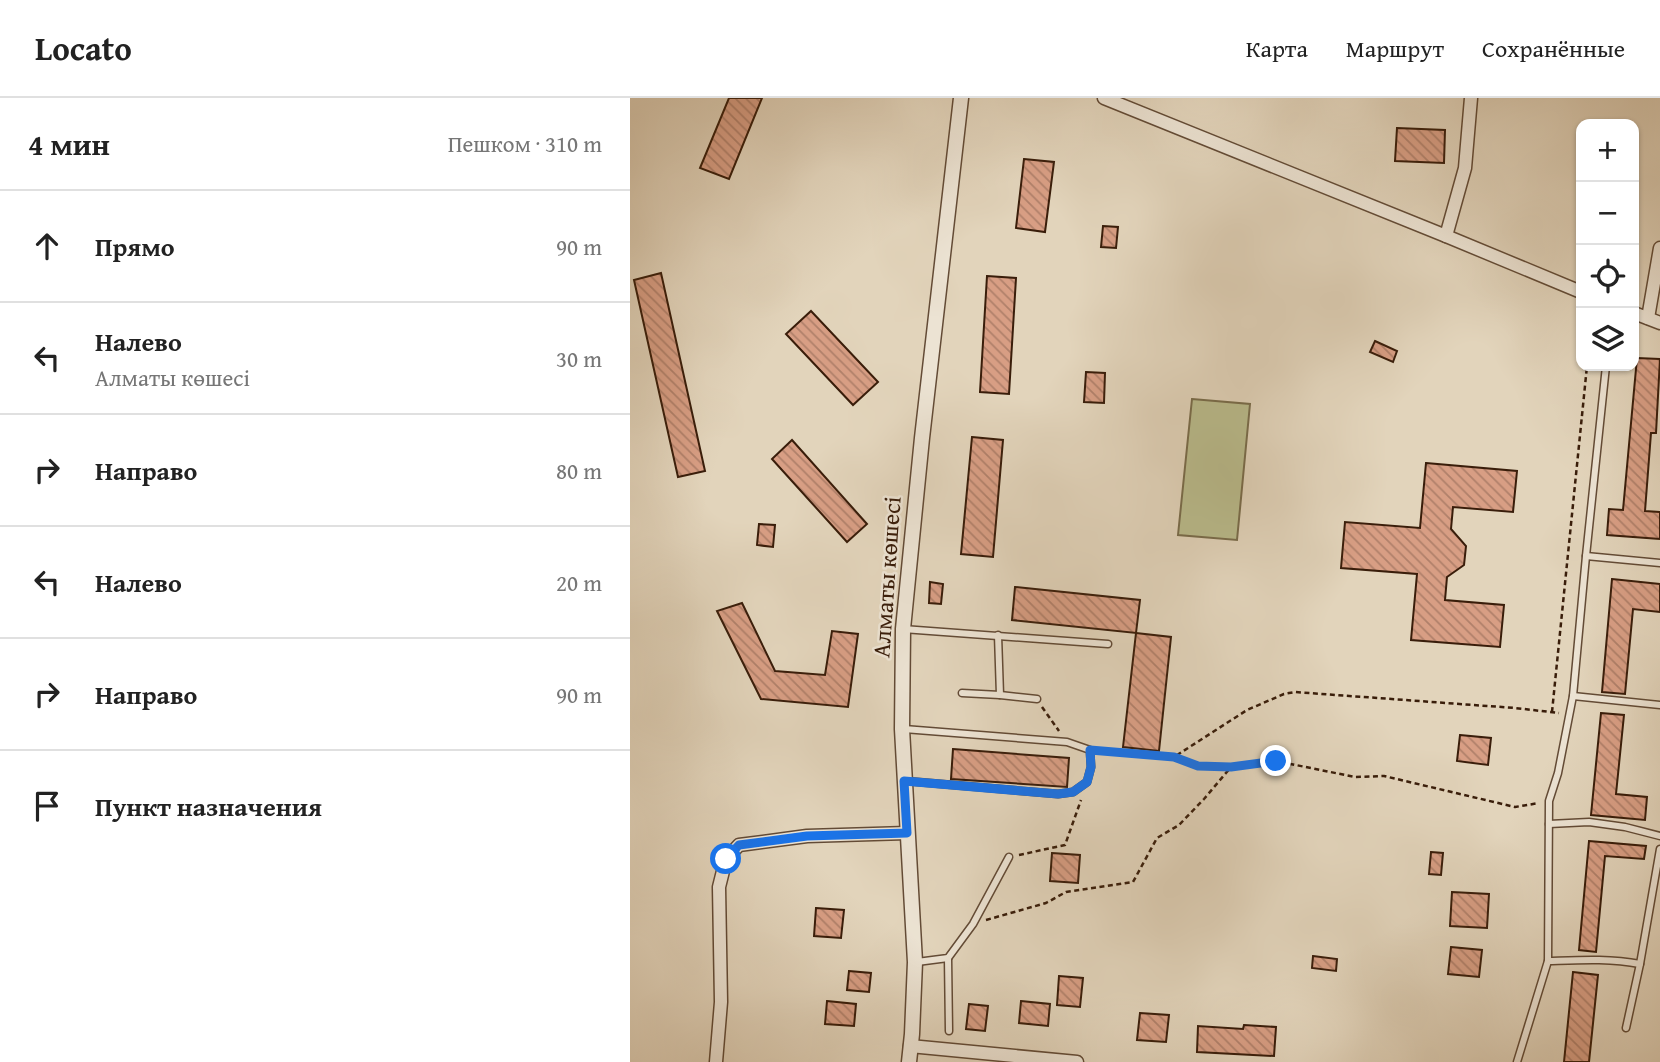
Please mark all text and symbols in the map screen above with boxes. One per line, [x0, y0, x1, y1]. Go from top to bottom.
text: Locato [35, 24, 132, 72]
text: Карта [1246, 31, 1308, 66]
text: Маршрут [1346, 31, 1444, 66]
text: Сохранённые [1482, 31, 1625, 66]
map controls [1576, 119, 1639, 371]
button: + [1576, 119, 1639, 182]
text: 4 мин [28, 122, 110, 166]
text: Пешком · 310 m [448, 127, 602, 160]
button: − [1576, 182, 1639, 245]
icon: ahead [28, 227, 66, 265]
text: Прямо [95, 227, 175, 266]
text: 90 m [556, 230, 602, 263]
button: locate [1576, 245, 1639, 308]
button: layers [1576, 308, 1639, 371]
text: Налево [95, 322, 182, 361]
icon: left [28, 339, 66, 377]
text: 30 m [556, 342, 602, 375]
text: Алматы көшесі [95, 361, 250, 394]
icon: right [28, 451, 66, 489]
text: Направо [95, 451, 197, 490]
text: 80 m [556, 454, 602, 487]
street label: Алматы көшесі [863, 495, 910, 659]
icon: left [28, 563, 66, 601]
text: Налево [95, 563, 182, 602]
text: 20 m [556, 566, 602, 599]
icon: right [28, 675, 66, 713]
text: Направо [95, 675, 197, 714]
text: 90 m [556, 678, 602, 711]
route end [1260, 745, 1291, 776]
icon: arrive [28, 787, 66, 825]
text: Пункт назначения [95, 787, 322, 826]
route start [710, 843, 741, 874]

